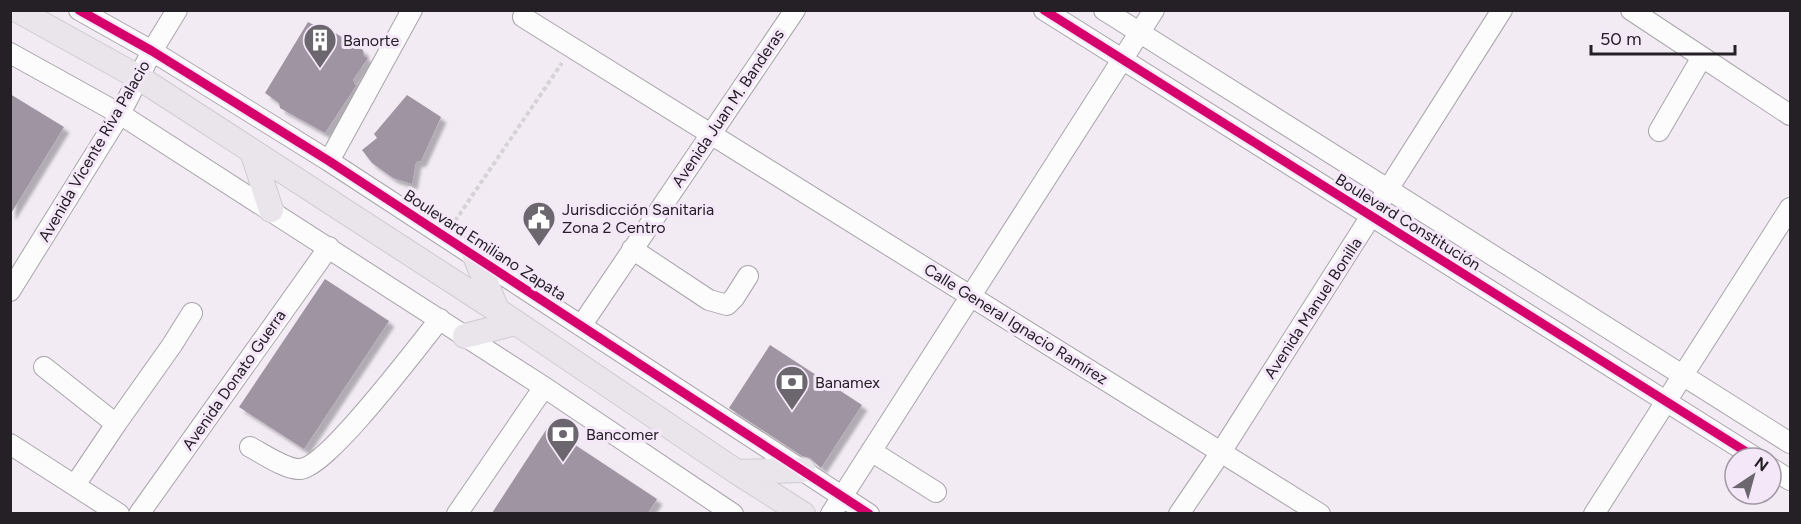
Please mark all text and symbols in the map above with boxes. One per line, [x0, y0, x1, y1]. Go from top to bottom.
scale bar [1591, 18, 1735, 56]
building icon: Banorte [302, 22, 338, 69]
street label: Avenida Juan M. Banderas [668, 25, 788, 191]
text: 50 m [1600, 28, 1642, 50]
place label: Banorte [343, 31, 400, 50]
street label: Avenida Vicente Riva Palacio [34, 57, 154, 245]
street label: Boulevard Constitución [1332, 170, 1484, 274]
street label: Boulevard Emiliano Zapata [400, 185, 570, 305]
public building icon: Jurisdicción Sanitaria Zona 2 Centro [521, 200, 557, 247]
place label: Jurisdicción Sanitaria Zona 2 Centro [562, 200, 714, 237]
street label: Avenida Manuel Bonilla [1260, 234, 1366, 382]
street label: Calle General Ignacio Ramírez [921, 260, 1111, 389]
street label: Avenida Donato Guerra [178, 306, 290, 454]
bank icon: Banamex [774, 364, 810, 411]
place label: Banamex [815, 373, 880, 392]
bank icon: Bancomer [545, 416, 581, 463]
place label: Bancomer [586, 425, 659, 444]
north arrow [1723, 446, 1783, 506]
text: N [1751, 453, 1772, 476]

